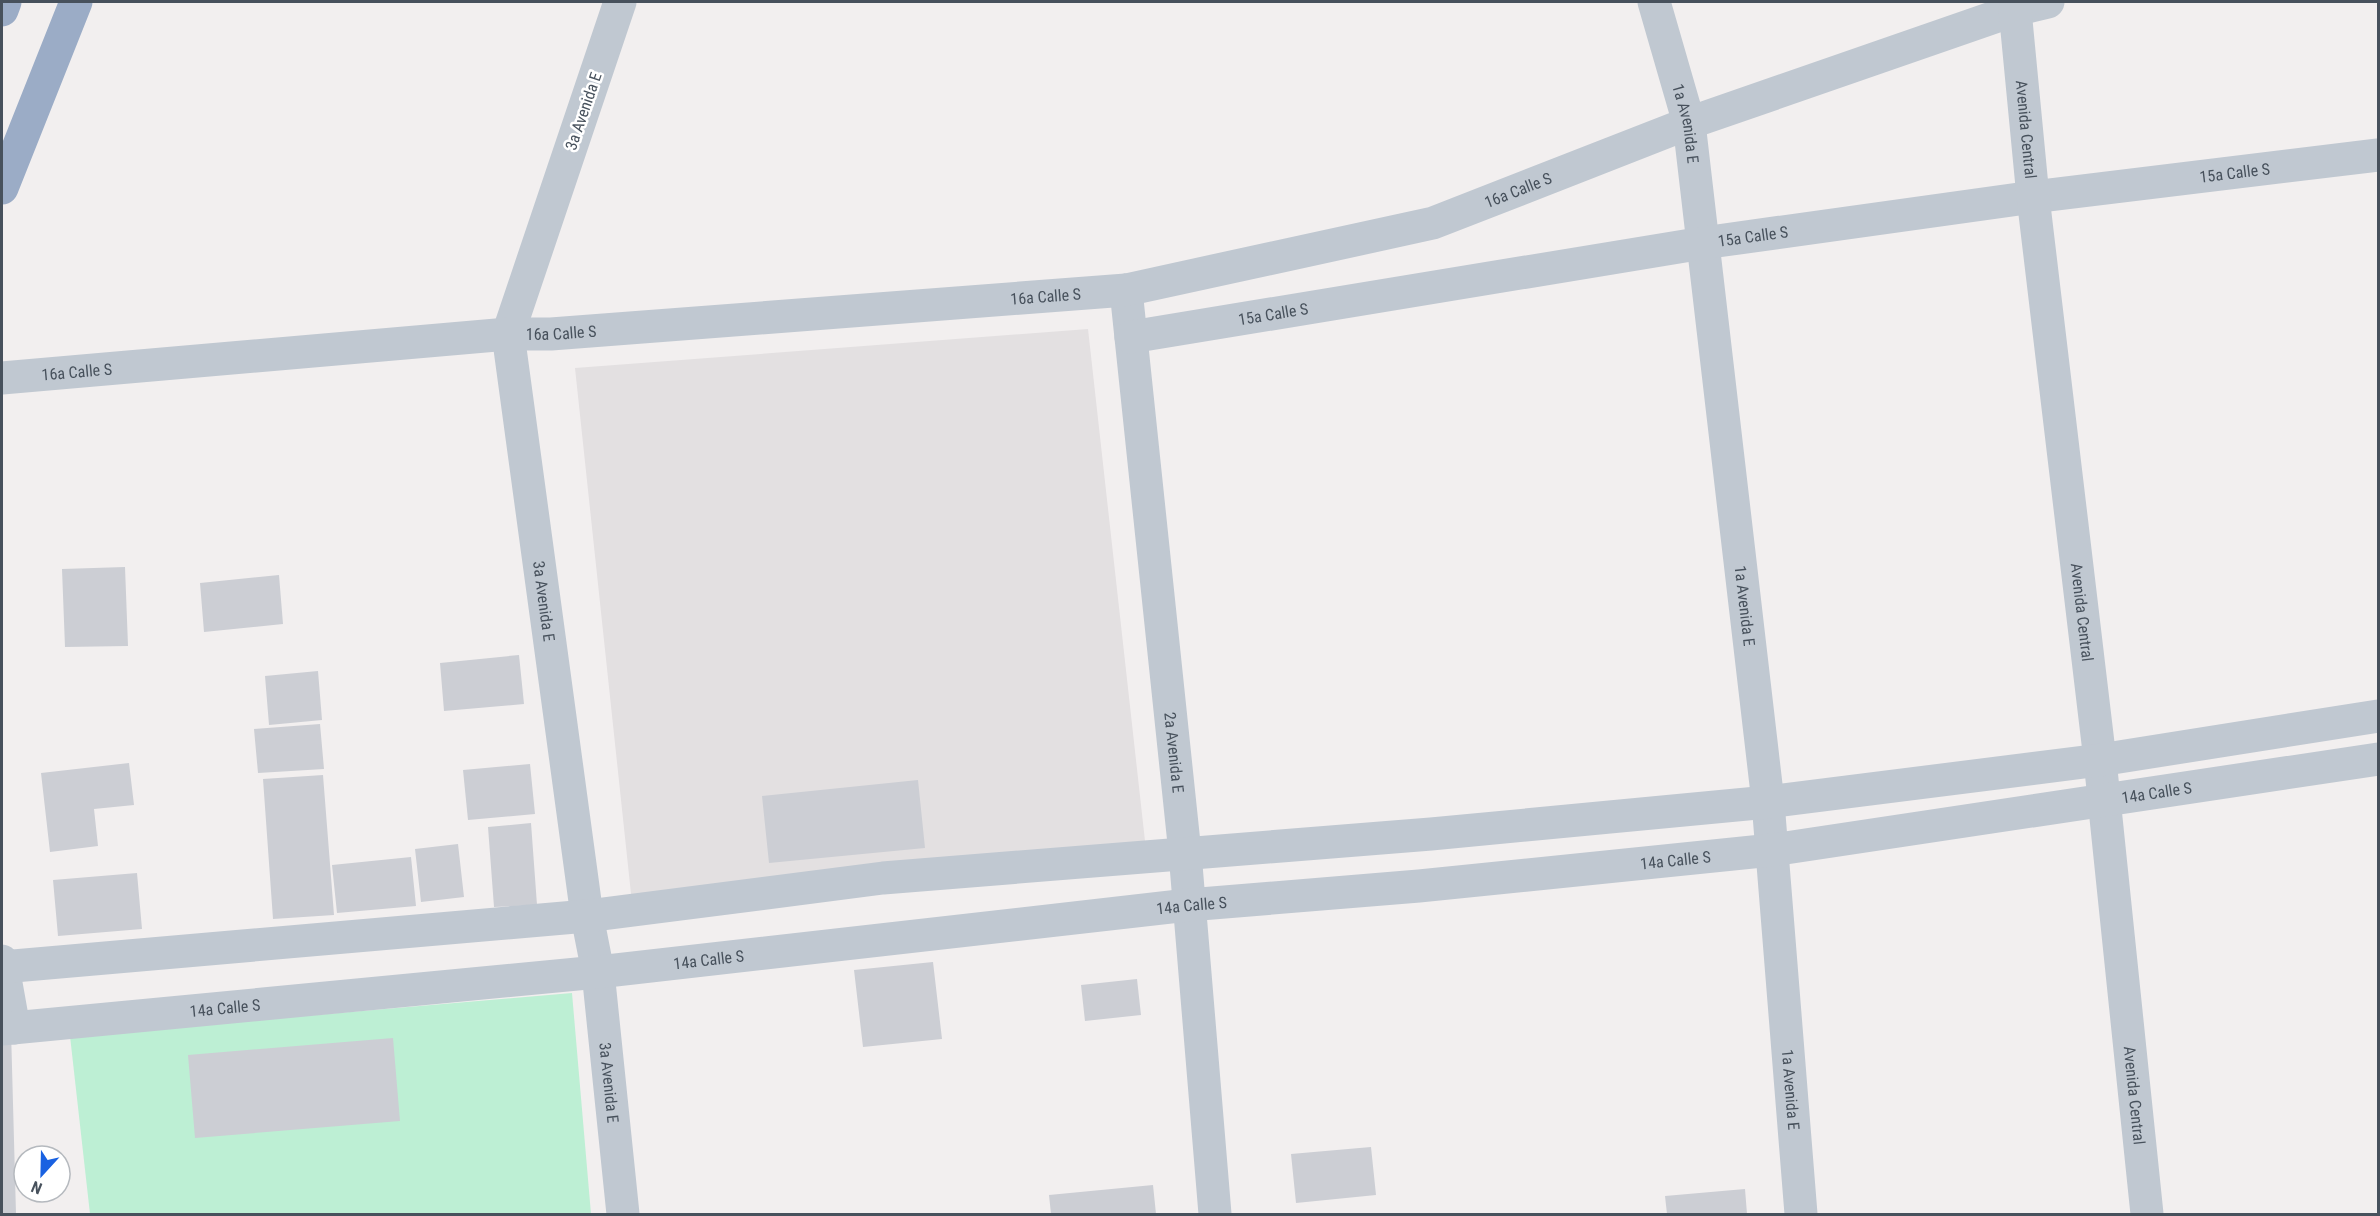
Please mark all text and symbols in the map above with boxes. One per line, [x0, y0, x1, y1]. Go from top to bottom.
street label: 3a Avenida E [561, 70, 606, 153]
street label: Avenida Central [2012, 79, 2040, 180]
street label: 1a Avenida E [1668, 82, 1703, 164]
street label: 15a Calle S [2198, 159, 2271, 187]
street label: 16a Calle S [1482, 169, 1555, 212]
street label: 15a Calle S [1717, 222, 1789, 251]
street label: 16a Calle S [1010, 284, 1082, 309]
street label: 15a Calle S [1237, 299, 1310, 329]
street label: 16a Calle S [526, 322, 597, 344]
street label: 16a Calle S [41, 359, 113, 385]
street label: 3a Avenida E [529, 560, 559, 643]
street label: Avenida Central [2067, 562, 2097, 662]
street label: 1a Avenida E [1731, 565, 1759, 647]
street label: 2a Avenida E [1160, 711, 1188, 794]
street label: 14a Calle S [2120, 778, 2193, 807]
street label: 14a Calle S [1639, 847, 1712, 873]
street label: 14a Calle S [1155, 893, 1228, 919]
street label: 14a Calle S [672, 947, 745, 973]
street label: 14a Calle S [189, 995, 261, 1021]
street label: 3a Avenida E [595, 1041, 623, 1124]
street label: Avenida Central [2120, 1045, 2149, 1146]
street label: 1a Avenida E [1778, 1048, 1803, 1131]
north arrow [12, 1144, 72, 1204]
text: N [28, 1177, 45, 1198]

